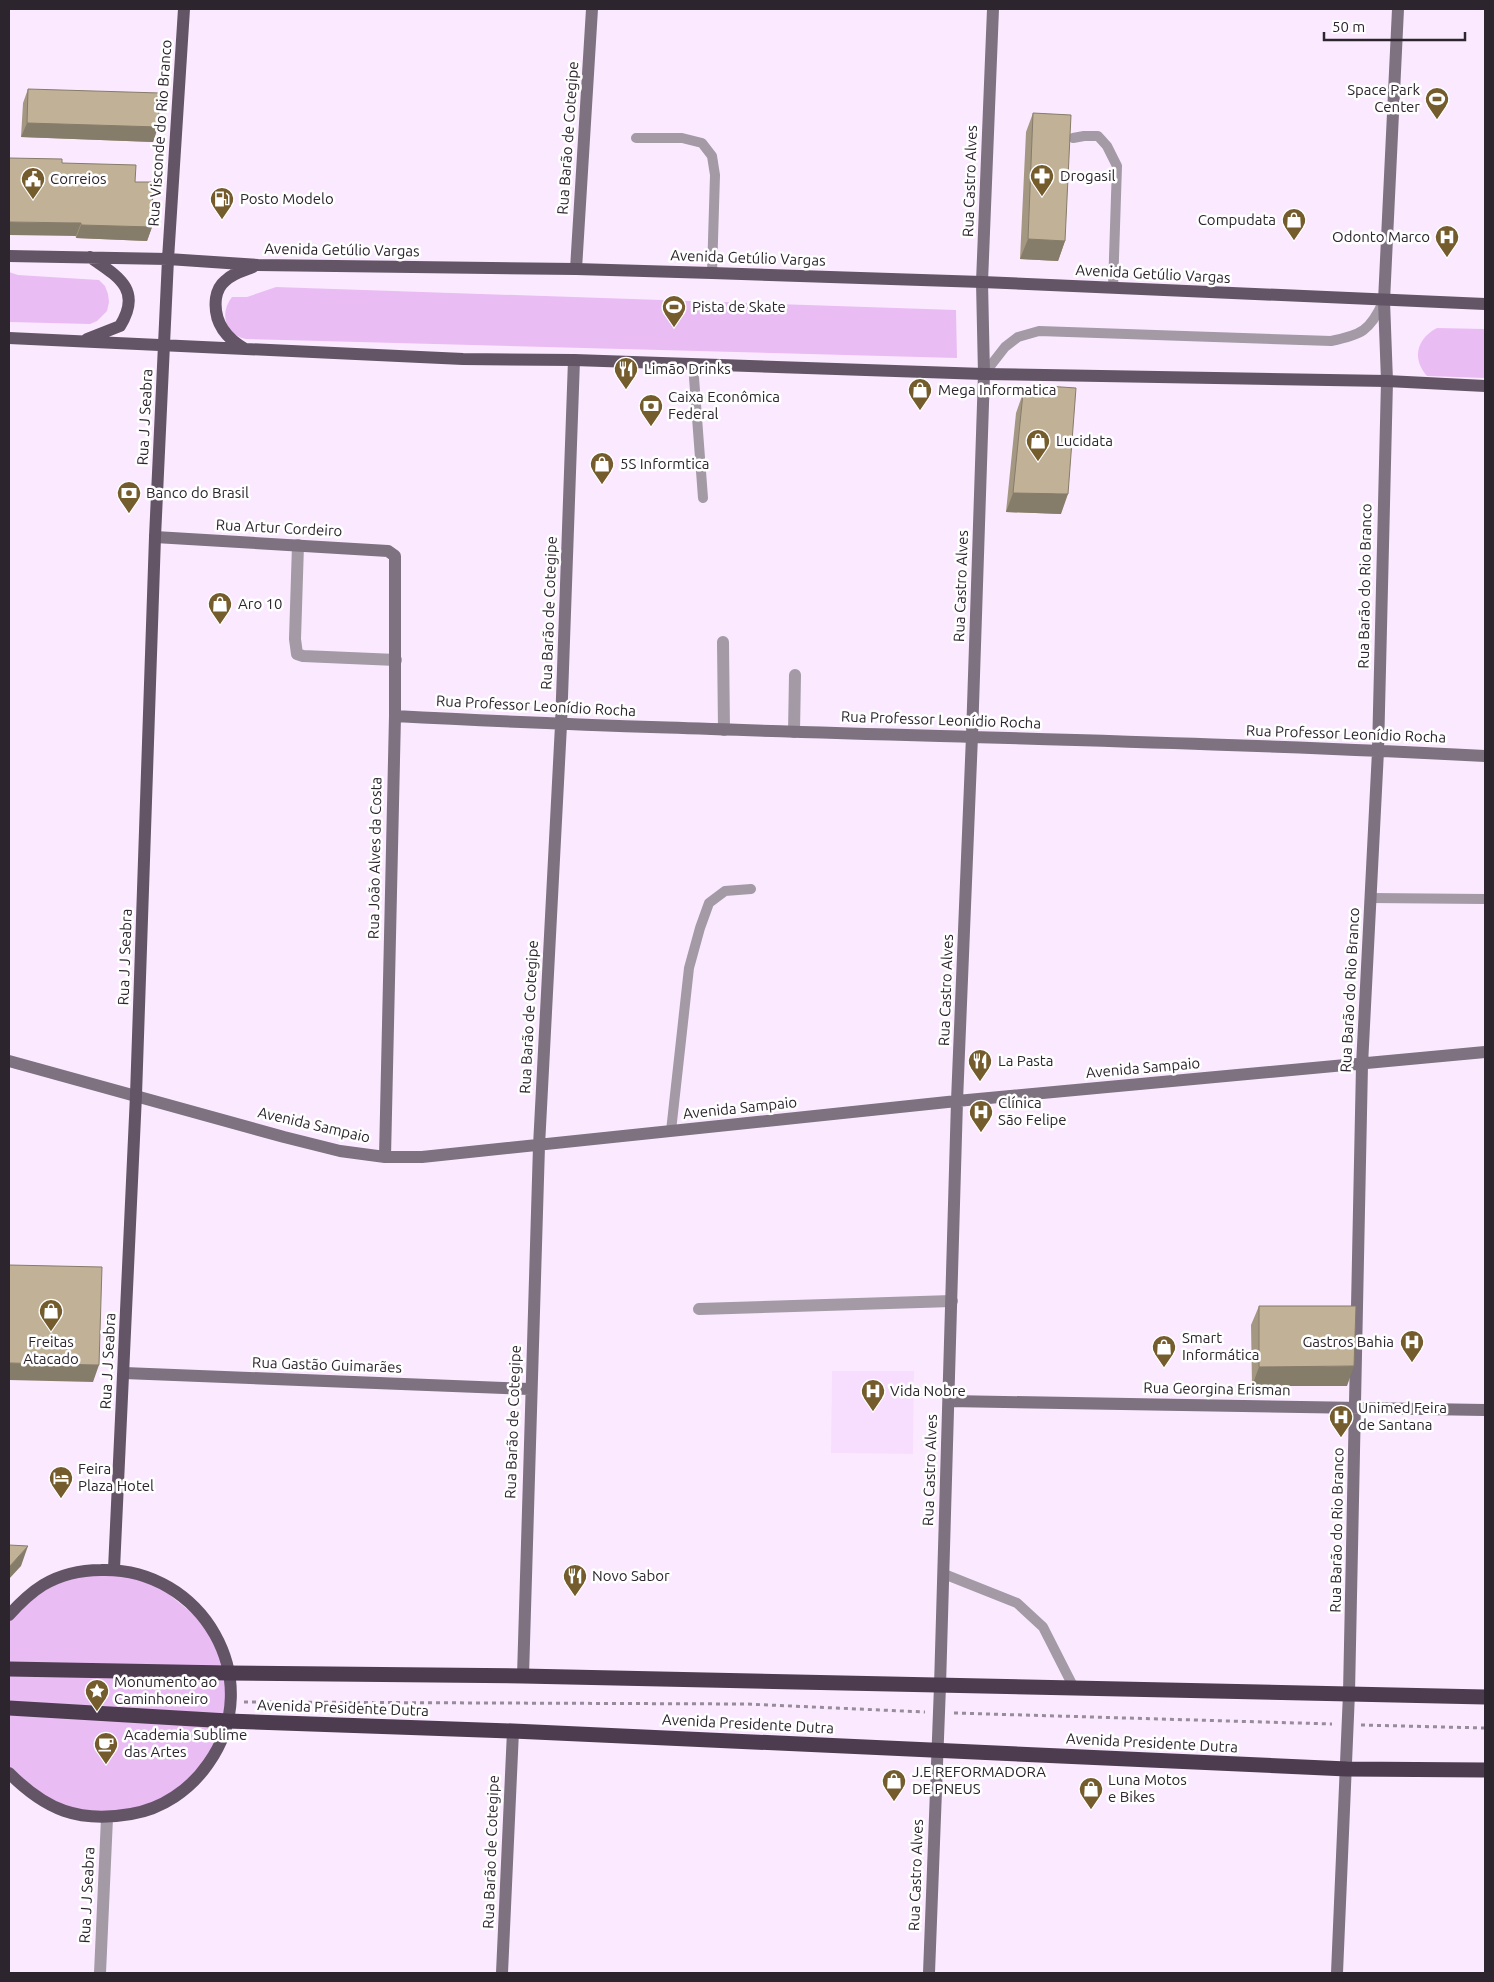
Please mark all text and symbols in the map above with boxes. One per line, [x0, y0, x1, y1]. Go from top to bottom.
scale bar [1324, 10, 1465, 42]
text: 50 m [1332, 18, 1365, 35]
street label: Rua Visconde do Rio Branco [144, 39, 175, 227]
street label: Rua Barão de Cotegipe [554, 61, 581, 215]
place label: Space Park Center [1347, 81, 1420, 115]
sports icon: Space Park Center [1424, 86, 1450, 120]
street label: Rua Castro Alves [959, 125, 980, 237]
pharmacy icon: Drogasil [1029, 163, 1055, 197]
public building icon: Correios [20, 166, 46, 200]
place label: Drogasil [1060, 167, 1116, 184]
place label: Correios [50, 170, 107, 187]
fuel station icon: Posto Modelo [209, 186, 235, 220]
place label: Posto Modelo [240, 190, 334, 207]
shop icon: Compudata [1281, 207, 1307, 241]
place label: Compudata [1198, 211, 1276, 228]
hospital icon: Odonto Marco [1434, 224, 1460, 258]
place label: Odonto Marco [1332, 228, 1430, 245]
street label: Avenida Getúlio Vargas [264, 240, 420, 259]
street label: Avenida Getúlio Vargas [670, 246, 826, 269]
street label: Avenida Getúlio Vargas [1075, 261, 1231, 286]
sports icon: Pista de Skate [661, 294, 687, 328]
place label: Pista de Skate [692, 298, 786, 315]
restaurant icon: Limão Drinks [613, 356, 639, 390]
place label: Limão Drinks [644, 360, 731, 377]
street label: Rua J J Seabra [133, 368, 156, 466]
shop icon: Mega Informatica [907, 377, 933, 411]
place label: Mega Informatica [938, 381, 1057, 398]
place label: Caixa Econômica Federal [668, 388, 780, 422]
bank icon: Caixa Econômica Federal [638, 393, 664, 427]
shop icon: Lucidata [1025, 428, 1051, 462]
place label: Lucidata [1056, 432, 1113, 449]
shop icon: 5S Informtica [589, 451, 615, 485]
place label: 5S Informtica [620, 455, 709, 472]
bank icon: Banco do Brasil [116, 480, 142, 514]
place label: Banco do Brasil [146, 484, 249, 501]
street label: Rua Barão do Rio Branco [1355, 503, 1374, 669]
street label: Rua Artur Cordeiro [215, 516, 343, 539]
street label: Rua Castro Alves [950, 530, 971, 642]
street label: Rua Barão de Cotegipe [537, 536, 560, 690]
shop icon: Aro 10 [207, 591, 233, 625]
place label: Aro 10 [238, 595, 283, 612]
street label: Rua Professor Leonídio Rocha [436, 692, 636, 719]
street label: Rua Professor Leonídio Rocha [841, 708, 1041, 731]
street label: Rua Professor Leonídio Rocha [1246, 722, 1446, 745]
street label: Rua João Alves da Costa [365, 777, 384, 939]
street label: Rua Barão do Rio Branco [1337, 907, 1362, 1073]
street label: Rua J J Seabra [114, 908, 135, 1006]
street label: Rua Castro Alves [935, 934, 956, 1046]
street label: Rua Barão de Cotegipe [516, 940, 541, 1094]
restaurant icon: La Pasta [967, 1048, 993, 1082]
place label: La Pasta [998, 1052, 1053, 1069]
street label: Avenida Sampaio [1085, 1054, 1201, 1081]
street label: Avenida Sampaio [682, 1093, 798, 1122]
place label: Clínica São Felipe [998, 1094, 1067, 1128]
hospital icon: Clínica São Felipe [968, 1099, 994, 1133]
street label: Avenida Sampaio [256, 1103, 372, 1146]
shop icon: Freitas Atacado [38, 1298, 64, 1332]
street label: Rua J J Seabra [96, 1312, 119, 1410]
place label: Smart Informática [1182, 1329, 1259, 1363]
hospital icon: Gastros Bahia [1399, 1329, 1425, 1363]
place label: Freitas Atacado [23, 1333, 79, 1367]
place label: Gastros Bahia [1302, 1333, 1394, 1350]
shop icon: Smart Informática [1151, 1334, 1177, 1368]
street label: Rua Barão de Cotegipe [501, 1345, 524, 1499]
street label: Rua Gastão Guimarães [252, 1353, 402, 1376]
hospital icon: Vida Nobre [860, 1378, 886, 1412]
street label: Rua Georgina Erisman [1143, 1379, 1291, 1398]
place label: Vida Nobre [890, 1382, 966, 1399]
place label: Unimed Feira de Santana [1358, 1399, 1447, 1433]
hospital icon: Unimed Feira de Santana [1328, 1404, 1354, 1438]
street label: Rua Castro Alves [919, 1414, 940, 1526]
street label: Rua Barão do Rio Branco [1327, 1447, 1346, 1613]
place label: Feira Plaza Hotel [78, 1460, 154, 1494]
hotel icon: Feira Plaza Hotel [48, 1465, 74, 1499]
restaurant icon: Novo Sabor [562, 1563, 588, 1597]
place label: Novo Sabor [592, 1567, 670, 1584]
place label: Monumento ao Caminhoneiro [114, 1673, 217, 1707]
place icon: Monumento ao Caminhoneiro [84, 1678, 110, 1712]
street label: Avenida Presidente Dutra [257, 1696, 429, 1719]
street label: Avenida Presidente Dutra [662, 1711, 834, 1736]
place label: Academia Sublime das Artes [124, 1726, 247, 1760]
street label: Avenida Presidente Dutra [1066, 1730, 1238, 1755]
cafe icon: Academia Sublime das Artes [93, 1731, 119, 1765]
place label: J.E REFORMADORA DE PNEUS [912, 1763, 1046, 1797]
shop icon: J.E REFORMADORA DE PNEUS [881, 1768, 907, 1802]
place label: Luna Motos e Bikes [1108, 1771, 1187, 1805]
street label: Rua Barão de Cotegipe [479, 1775, 502, 1929]
shop icon: Luna Motos e Bikes [1078, 1776, 1104, 1810]
street label: Rua Castro Alves [905, 1819, 926, 1931]
street label: Rua J J Seabra [75, 1846, 98, 1944]

